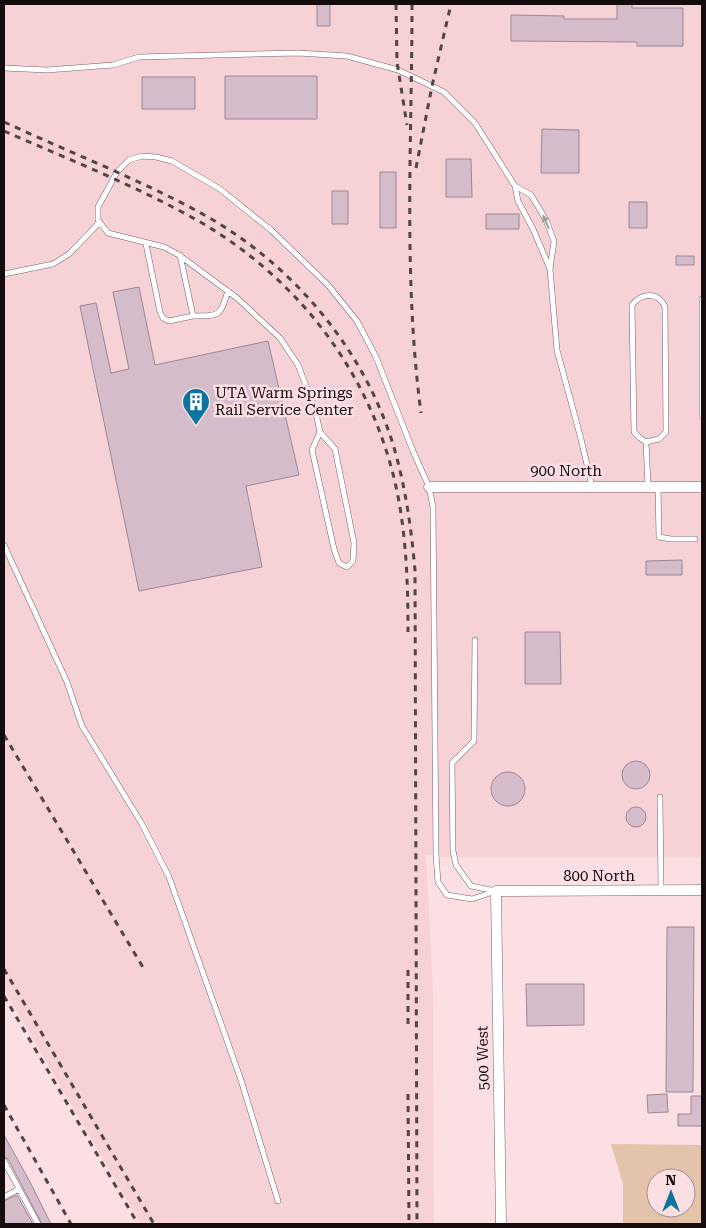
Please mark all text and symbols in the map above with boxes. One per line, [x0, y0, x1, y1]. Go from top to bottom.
one-way arrow [542, 215, 550, 229]
place label: UTA Warm Springs Rail Service Center [215, 384, 353, 419]
building icon: UTA Warm Springs Rail Service Center [181, 387, 211, 426]
street label: 900 North [530, 462, 602, 480]
street label: 800 North [563, 867, 635, 885]
street label: 500 West [473, 1025, 493, 1090]
north arrow [646, 1168, 696, 1218]
text: N [666, 1172, 677, 1188]

